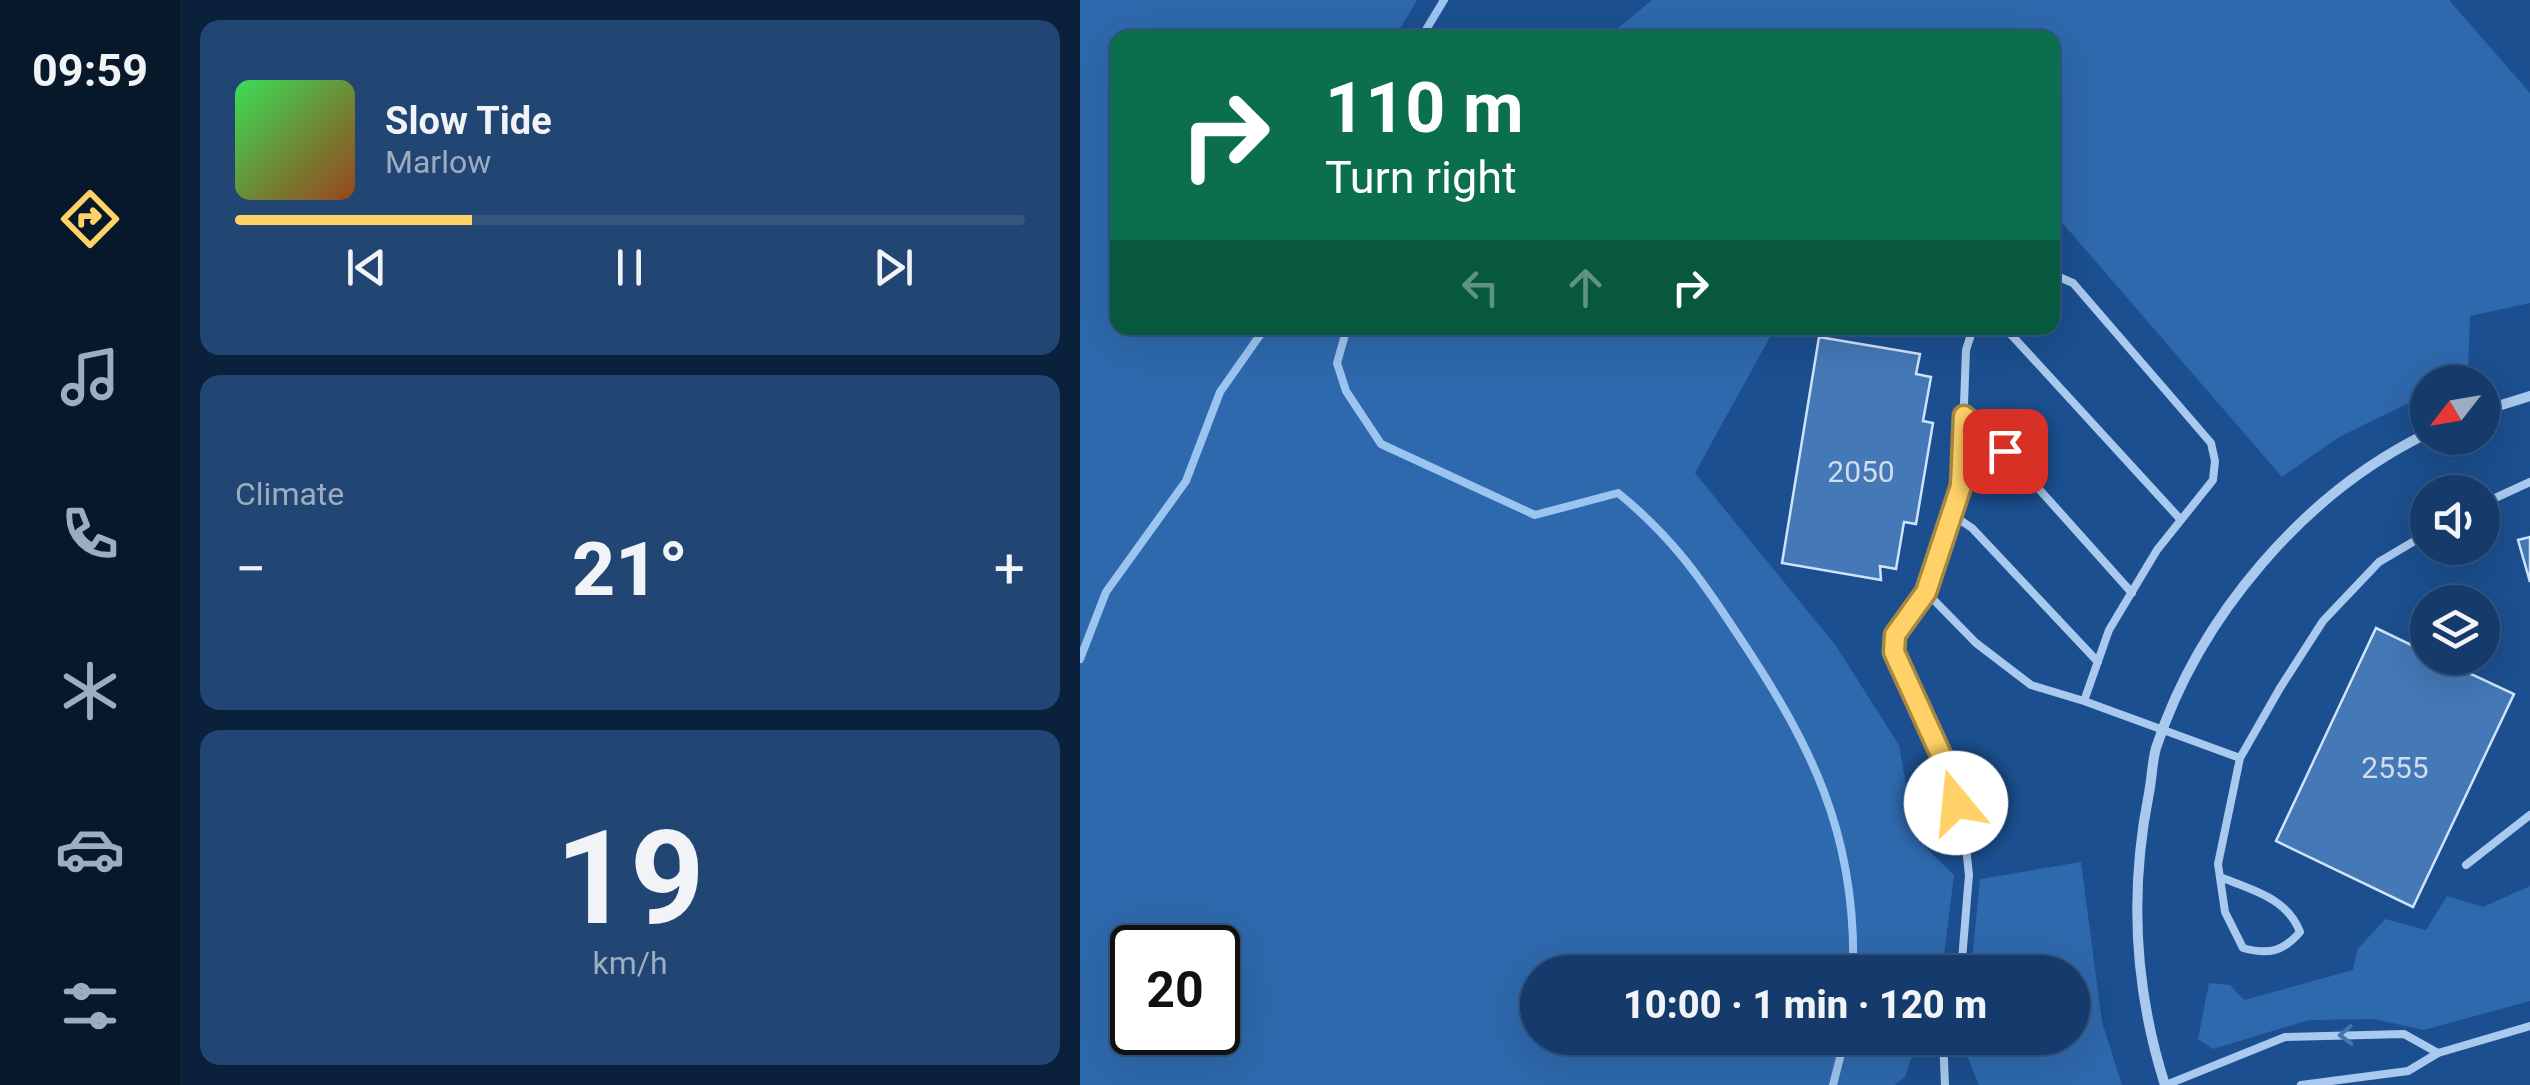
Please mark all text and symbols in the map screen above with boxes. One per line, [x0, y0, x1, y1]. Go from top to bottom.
text: 09:59 [32, 44, 148, 97]
text: 110 m [1325, 67, 1524, 149]
icon: right [1160, 70, 1290, 200]
text: Slow Tide [385, 99, 552, 143]
text: Marlow [385, 143, 491, 181]
text: Turn right [1325, 151, 1517, 204]
icon: directions [55, 184, 125, 254]
icon: previous [339, 240, 394, 295]
icon: pause [602, 240, 657, 295]
icon: next [866, 240, 921, 295]
icon: left [1453, 260, 1508, 315]
icon: ahead [1558, 260, 1613, 315]
icon: right [1663, 260, 1718, 315]
icon: music [55, 342, 125, 412]
north arrow [2410, 365, 2500, 455]
map controls [2410, 365, 2500, 675]
pin [1963, 409, 2048, 494]
icon: arrive [1978, 424, 2033, 479]
house number: 2050 [1827, 454, 1895, 489]
text: Climate [235, 475, 344, 513]
button: sound [2410, 475, 2500, 565]
icon: phone [55, 499, 125, 569]
text: 21° [572, 525, 688, 613]
text: − [235, 537, 266, 601]
text: + [994, 537, 1025, 601]
button: layers [2410, 585, 2500, 675]
icon: climate [55, 656, 125, 726]
house number: 2555 [2361, 750, 2429, 785]
position arrow [1904, 751, 2008, 855]
text: 19 [555, 802, 705, 955]
icon: car [55, 814, 125, 884]
speed limit sign: 20 [1110, 925, 1240, 1055]
text: km/h [592, 944, 668, 982]
icon: filters [55, 971, 125, 1041]
text: 10:00 · 1 min · 120 m [1623, 983, 1987, 1027]
one-way arrow [2338, 1025, 2354, 1046]

